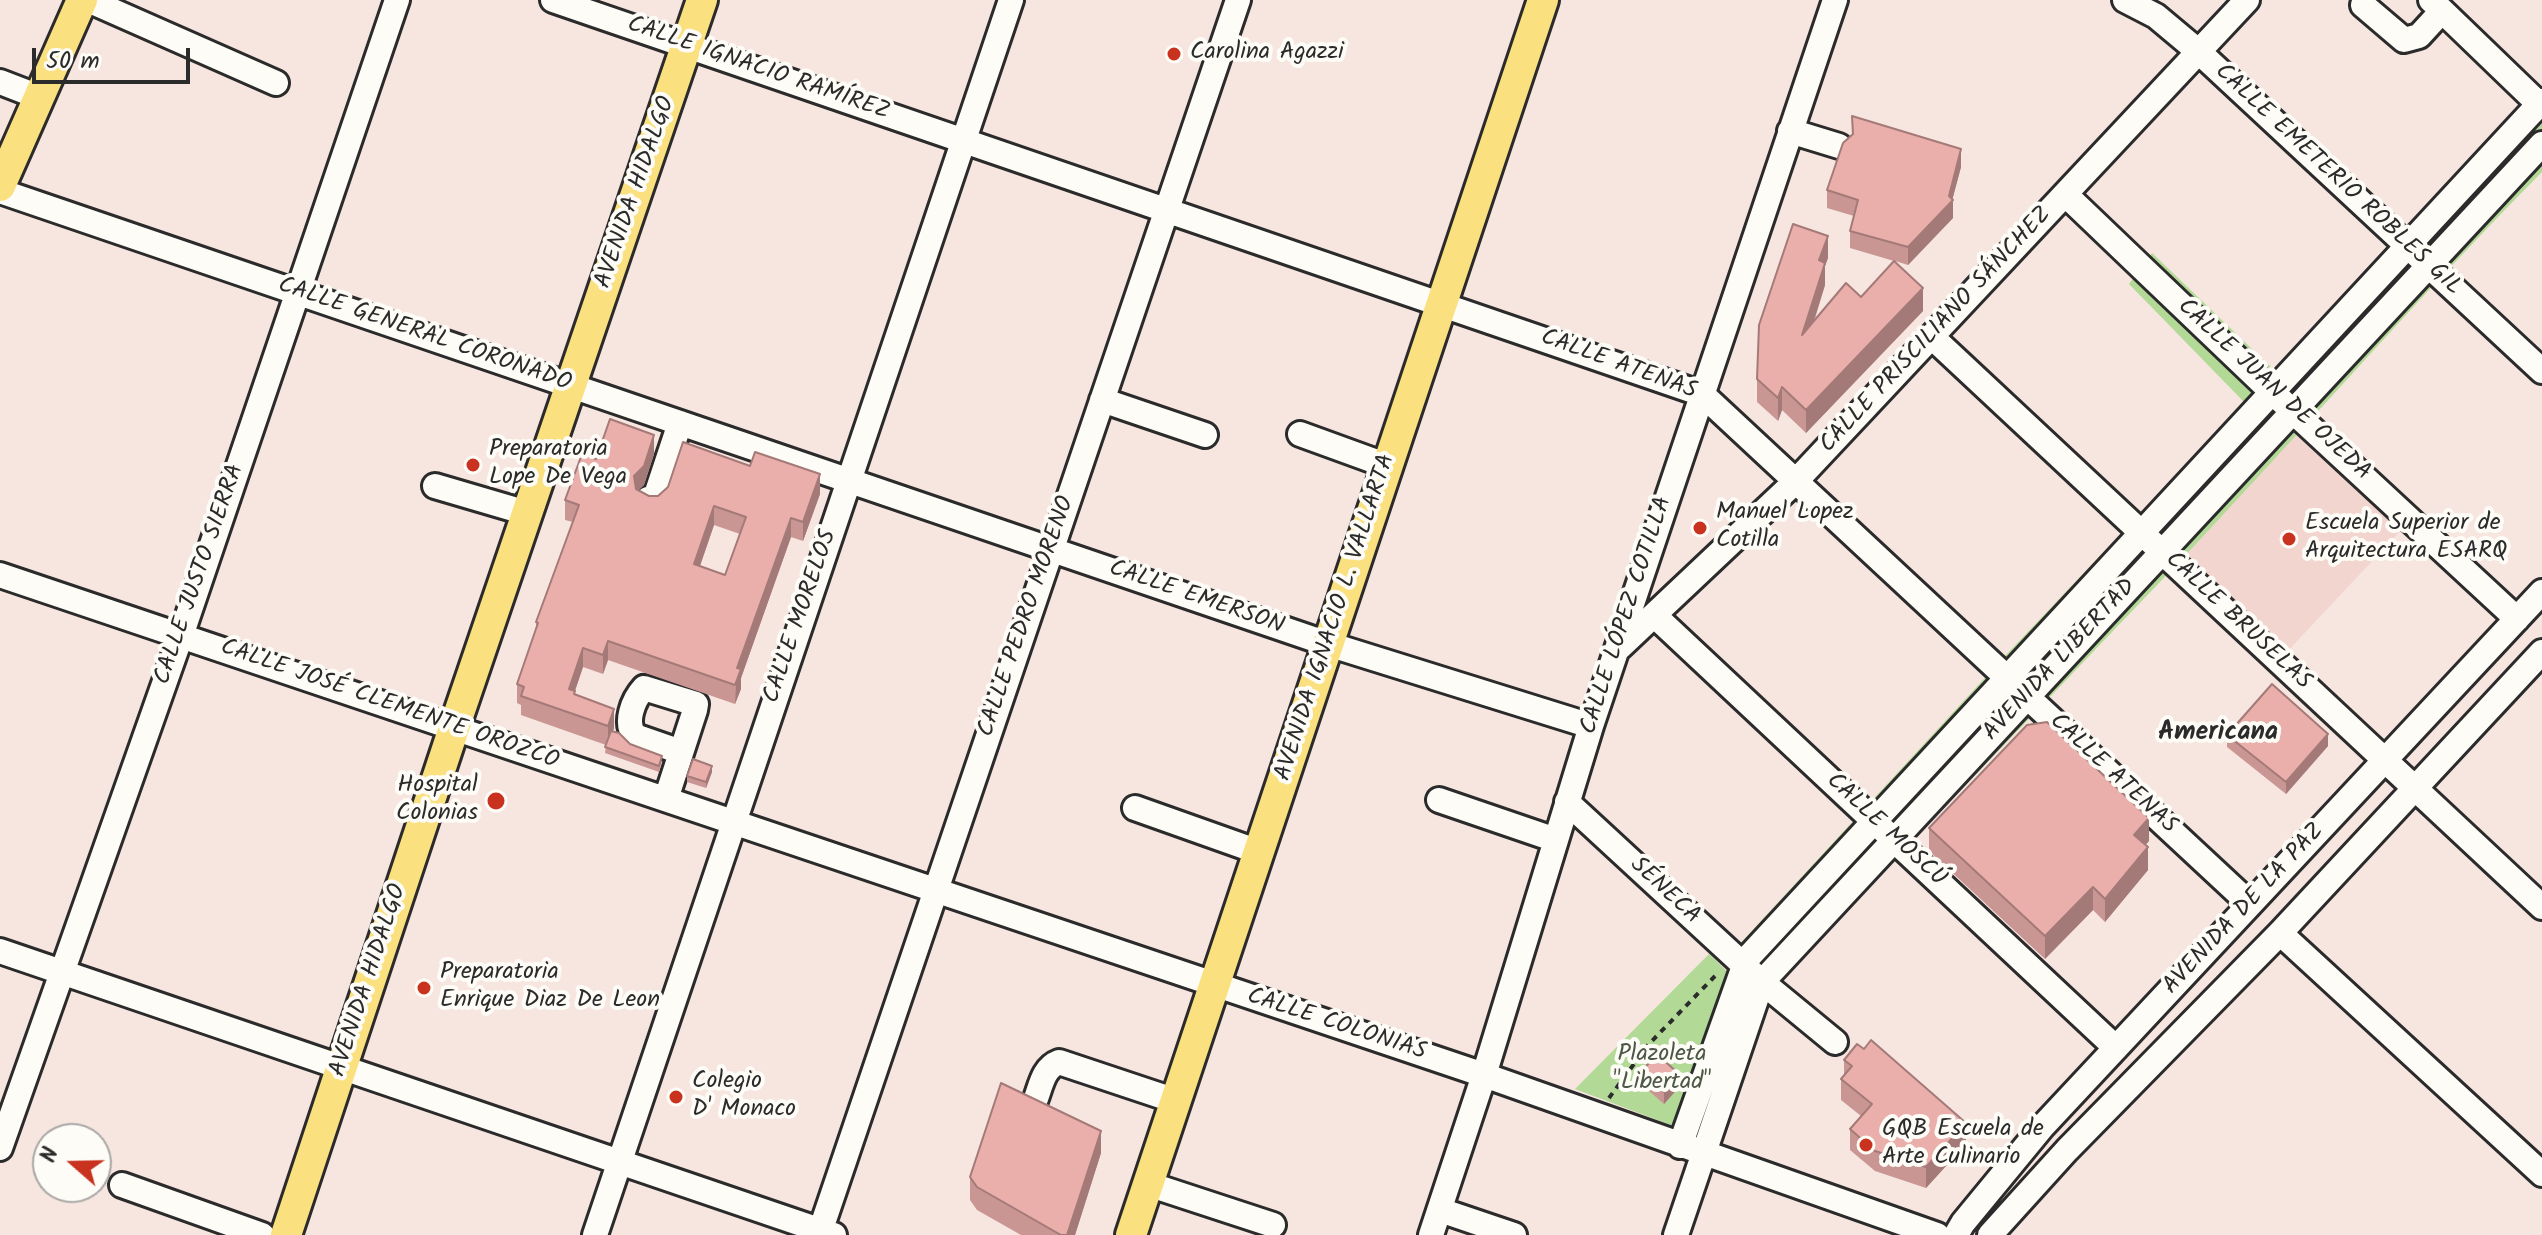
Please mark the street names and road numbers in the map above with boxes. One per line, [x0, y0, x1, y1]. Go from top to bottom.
street label: CALLE IGNACIO RAMÍREZ [623, 11, 893, 129]
street label: CALLE EMETERIO ROBLES GIL [2208, 59, 2466, 303]
street label: AVENIDA HIDALGO [591, 93, 683, 293]
street label: CALLE PRISCILIANO SÁNCHEZ [1815, 202, 2059, 460]
street label: CALLE GENERAL CORONADO [274, 272, 574, 400]
street label: CALLE JUAN DE OJEDA [2170, 294, 2376, 488]
street label: CALLE ATENAS [1536, 324, 1700, 408]
street label: AVENIDA IGNACIO L. VALLARTA [1270, 451, 1404, 785]
street label: CALLE JUSTO SIERRA [150, 461, 252, 689]
street label: CALLE PEDRO MORENO [973, 493, 1083, 741]
street label: CALLE LÓPEZ COTILLA [1576, 493, 1680, 739]
street label: CALLE MORELOS [759, 527, 845, 707]
street label: CALLE BRUSELAS [2158, 547, 2316, 697]
street label: CALLE EMERSON [1105, 556, 1287, 642]
street label: AVENIDA LIBERTAD [1978, 574, 2144, 748]
street label: CALLE JOSÉ CLEMENTE OROZCO [216, 634, 562, 778]
street label: CALLE ATENAS [2042, 709, 2182, 841]
street label: CALLE MOSCÚ [1819, 768, 1951, 894]
street label: AVENIDA DE LA PAZ [2158, 818, 2332, 1002]
street label: SÉNECA [1623, 852, 1705, 932]
street label: AVENIDA HIDALGO [325, 881, 415, 1081]
street label: CALLE COLONIAS [1243, 983, 1429, 1069]

